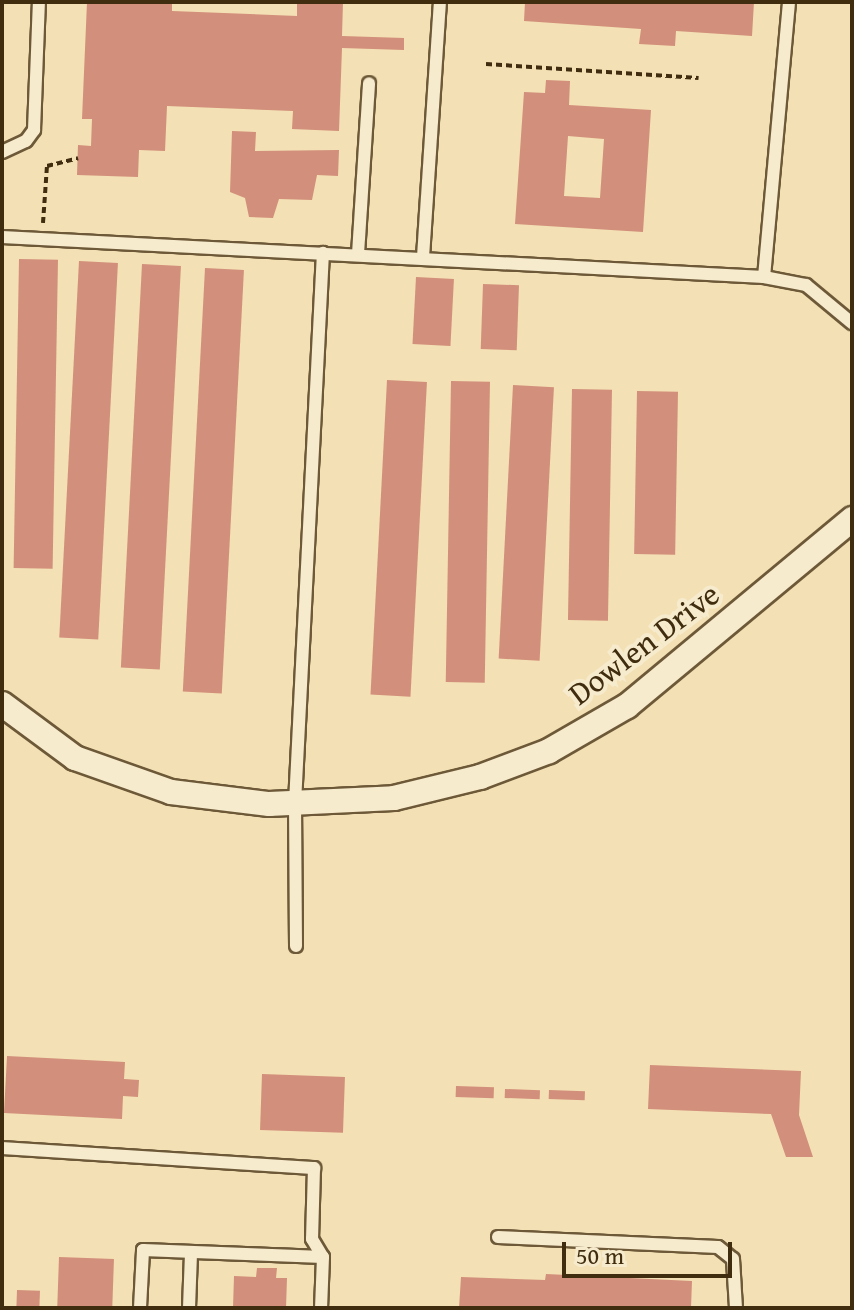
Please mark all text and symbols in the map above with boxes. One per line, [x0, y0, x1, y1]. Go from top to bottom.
street label: Dowlen Drive [561, 575, 727, 713]
scale bar [566, 1226, 736, 1276]
text: 50 m [576, 1238, 624, 1273]

